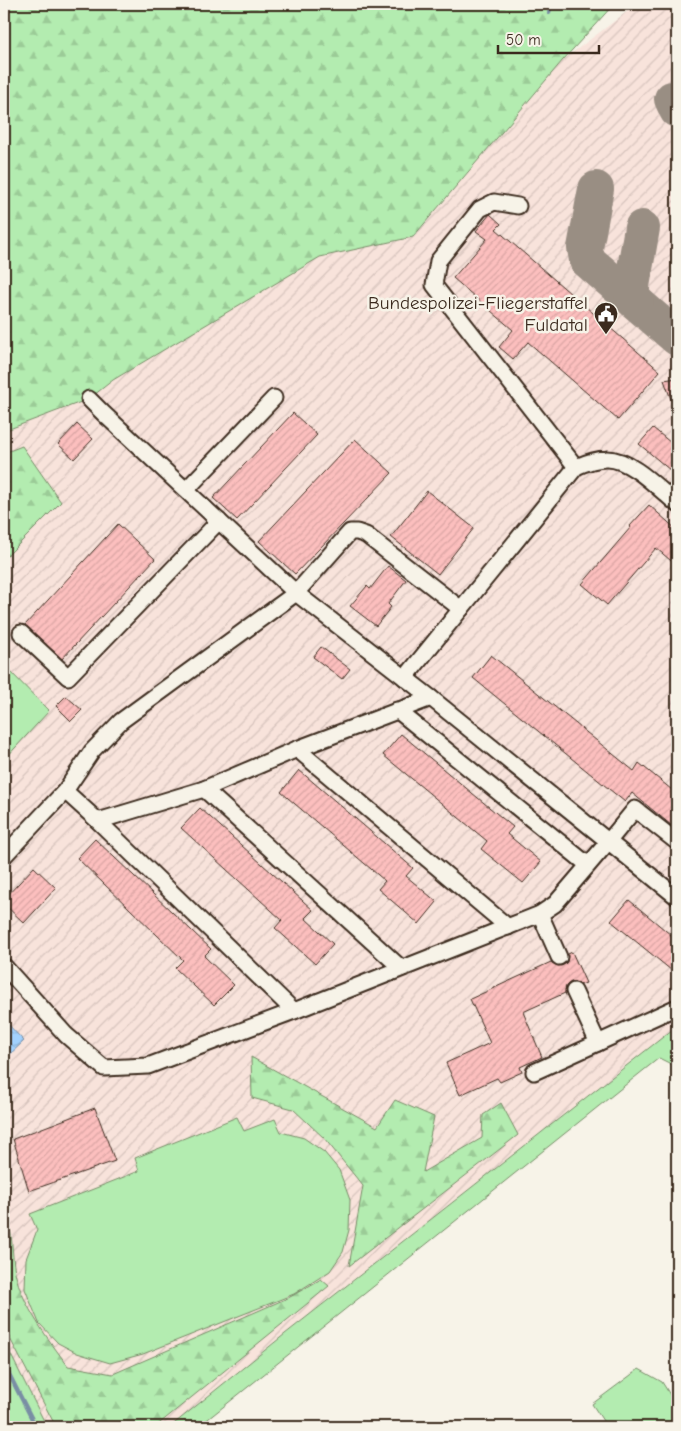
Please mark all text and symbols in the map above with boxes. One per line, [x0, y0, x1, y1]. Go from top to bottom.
scale bar [498, 22, 600, 54]
text: 50 m [506, 31, 541, 49]
place label: Bundespolizei-Fliegerstaffel Fuldatal [368, 292, 588, 336]
public building icon: Bundespolizei-Fliegerstaffel Fuldatal [593, 301, 619, 335]

